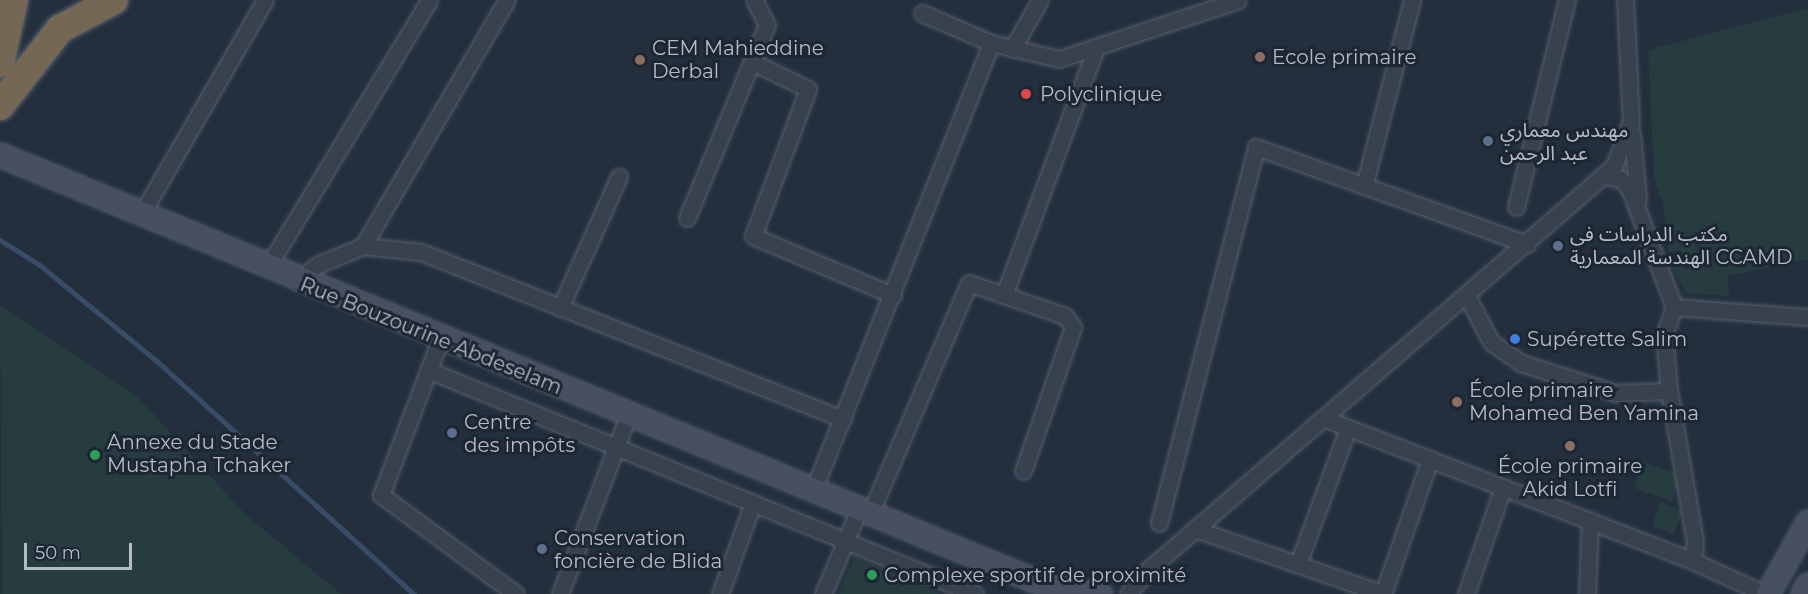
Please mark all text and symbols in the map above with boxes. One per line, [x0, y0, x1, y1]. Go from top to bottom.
place label: CEM Mahieddine Derbal [652, 36, 824, 83]
place label: Ecole primaire [1272, 45, 1417, 69]
marker: Ecole primaire [1253, 50, 1267, 64]
marker: CEM Mahieddine Derbal [633, 53, 647, 67]
place label: Polyclinique [1040, 82, 1162, 106]
marker: Polyclinique [1017, 85, 1035, 103]
place label: مهندس معماري عبد الرحمن [1500, 118, 1628, 165]
marker: مهندس معماري عبد الرحمن [1481, 134, 1495, 148]
place label: مكتب الدراسات في الهندسة المعمارية CCAMD [1570, 222, 1793, 269]
marker: مكتب الدراسات في الهندسة المعمارية CCAMD [1551, 239, 1565, 253]
street label: Rue Bouzourine Abdeselam [297, 272, 565, 400]
place label: Supérette Salim [1527, 327, 1687, 351]
marker: Supérette Salim [1508, 332, 1522, 346]
place label: École primaire Mohamed Ben Yamina [1469, 378, 1699, 425]
marker: École primaire Mohamed Ben Yamina [1450, 395, 1464, 409]
place label: Centre des impôts [464, 410, 575, 457]
marker: Centre des impôts [445, 426, 459, 440]
place label: Annexe du Stade Mustapha Tchaker [107, 431, 291, 478]
marker: École primaire Akid Lotfi [1563, 439, 1577, 453]
marker: Annexe du Stade Mustapha Tchaker [88, 448, 102, 462]
place label: École primaire Akid Lotfi [1498, 455, 1642, 502]
place label: Conservation foncière de Blida [554, 526, 722, 573]
scale bar [27, 531, 135, 569]
text: 50 m [35, 542, 81, 564]
marker: Conservation foncière de Blida [535, 542, 549, 556]
place label: Complexe sportif de proximité [884, 563, 1186, 587]
marker: Complexe sportif de proximité [865, 568, 879, 582]

